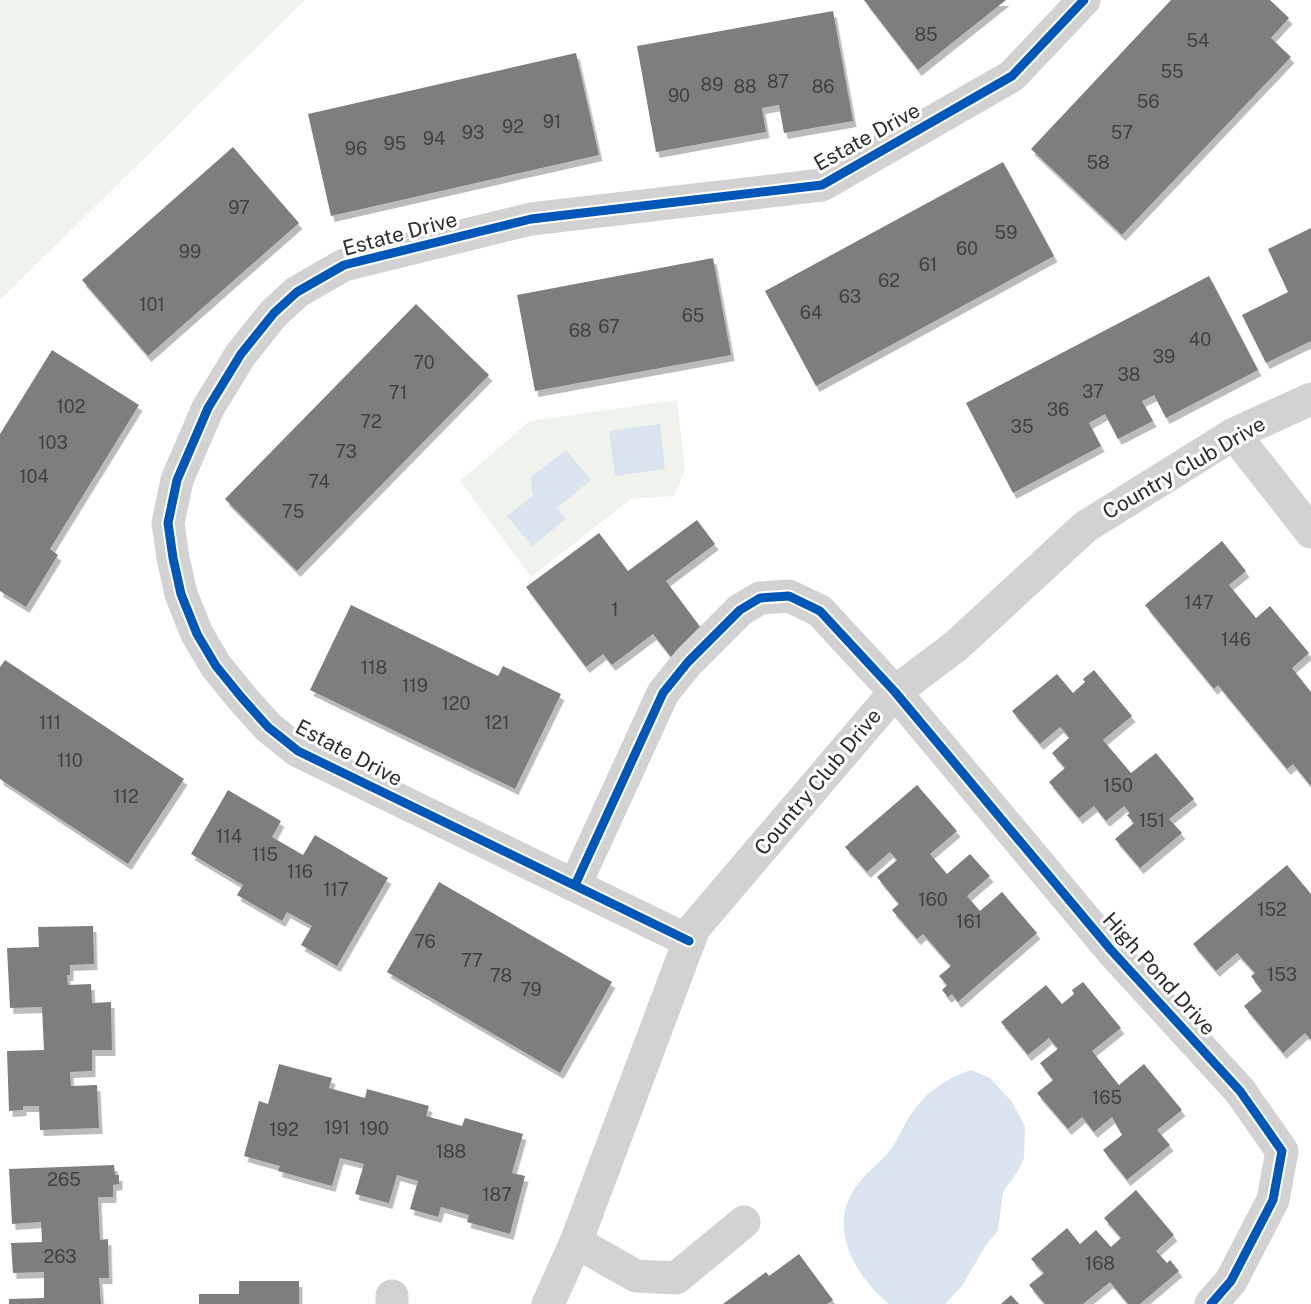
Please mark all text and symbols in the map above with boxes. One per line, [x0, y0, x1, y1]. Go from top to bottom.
house number: 85 [914, 24, 938, 45]
house number: 54 [1187, 30, 1209, 51]
house number: 55 [1160, 61, 1184, 82]
house number: 87 [767, 71, 789, 92]
house number: 89 [701, 74, 723, 95]
house number: 88 [733, 76, 757, 97]
house number: 86 [812, 76, 834, 97]
house number: 90 [668, 85, 690, 106]
house number: 56 [1137, 91, 1159, 112]
street label: Estate Drive [809, 97, 924, 176]
house number: 91 [543, 111, 561, 132]
house number: 92 [502, 116, 524, 137]
house number: 93 [462, 122, 484, 143]
house number: 57 [1111, 122, 1133, 143]
house number: 94 [423, 128, 445, 149]
house number: 95 [384, 133, 406, 154]
house number: 96 [345, 138, 367, 159]
house number: 58 [1086, 152, 1110, 173]
house number: 97 [228, 197, 250, 218]
street label: Estate Drive [340, 206, 460, 261]
house number: 59 [995, 222, 1017, 243]
house number: 60 [956, 238, 978, 259]
house number: 99 [179, 241, 201, 262]
house number: 61 [919, 254, 937, 275]
house number: 62 [878, 270, 900, 291]
house number: 63 [839, 286, 861, 307]
house number: 101 [139, 294, 165, 315]
house number: 64 [800, 302, 822, 323]
house number: 65 [682, 305, 704, 326]
house number: 67 [598, 316, 620, 337]
house number: 68 [569, 320, 591, 341]
house number: 40 [1189, 329, 1211, 350]
house number: 39 [1153, 346, 1175, 367]
house number: 70 [413, 352, 435, 373]
house number: 38 [1118, 364, 1140, 385]
house number: 37 [1082, 381, 1104, 402]
house number: 71 [389, 382, 407, 403]
house number: 102 [56, 396, 86, 417]
house number: 36 [1047, 399, 1069, 420]
house number: 72 [360, 411, 382, 432]
street label: Country Club Drive [1098, 411, 1270, 524]
house number: 35 [1011, 416, 1033, 437]
house number: 103 [38, 432, 68, 453]
house number: 73 [335, 441, 357, 462]
house number: 104 [19, 466, 49, 487]
house number: 74 [308, 471, 330, 492]
house number: 75 [282, 501, 304, 522]
house number: 147 [1184, 592, 1214, 613]
house number: 1 [611, 599, 619, 620]
house number: 146 [1221, 629, 1251, 650]
house number: 118 [361, 657, 387, 678]
house number: 119 [402, 675, 428, 696]
house number: 120 [441, 693, 471, 714]
street label: Country Club Drive [749, 703, 886, 860]
house number: 111 [39, 712, 61, 733]
house number: 121 [484, 712, 510, 733]
street label: Estate Drive [292, 714, 407, 791]
house number: 110 [57, 750, 83, 771]
house number: 150 [1103, 775, 1133, 796]
house number: 112 [113, 786, 139, 807]
house number: 151 [1139, 810, 1165, 831]
house number: 114 [216, 826, 242, 847]
house number: 115 [252, 844, 278, 865]
house number: 116 [287, 861, 313, 882]
house number: 117 [323, 879, 349, 900]
house number: 160 [918, 889, 948, 910]
house number: 152 [1257, 899, 1287, 920]
street label: High Pond Drive [1098, 907, 1221, 1040]
house number: 161 [956, 911, 982, 932]
house number: 76 [414, 931, 436, 952]
house number: 77 [461, 950, 483, 971]
house number: 153 [1267, 964, 1297, 985]
house number: 78 [490, 965, 512, 986]
house number: 79 [520, 979, 542, 1000]
house number: 165 [1092, 1087, 1122, 1108]
house number: 191 [324, 1117, 350, 1138]
house number: 190 [359, 1118, 389, 1139]
house number: 192 [269, 1119, 299, 1140]
house number: 188 [436, 1141, 466, 1162]
house number: 265 [47, 1169, 81, 1190]
house number: 187 [482, 1184, 512, 1205]
house number: 263 [43, 1246, 77, 1267]
house number: 168 [1085, 1253, 1115, 1274]

